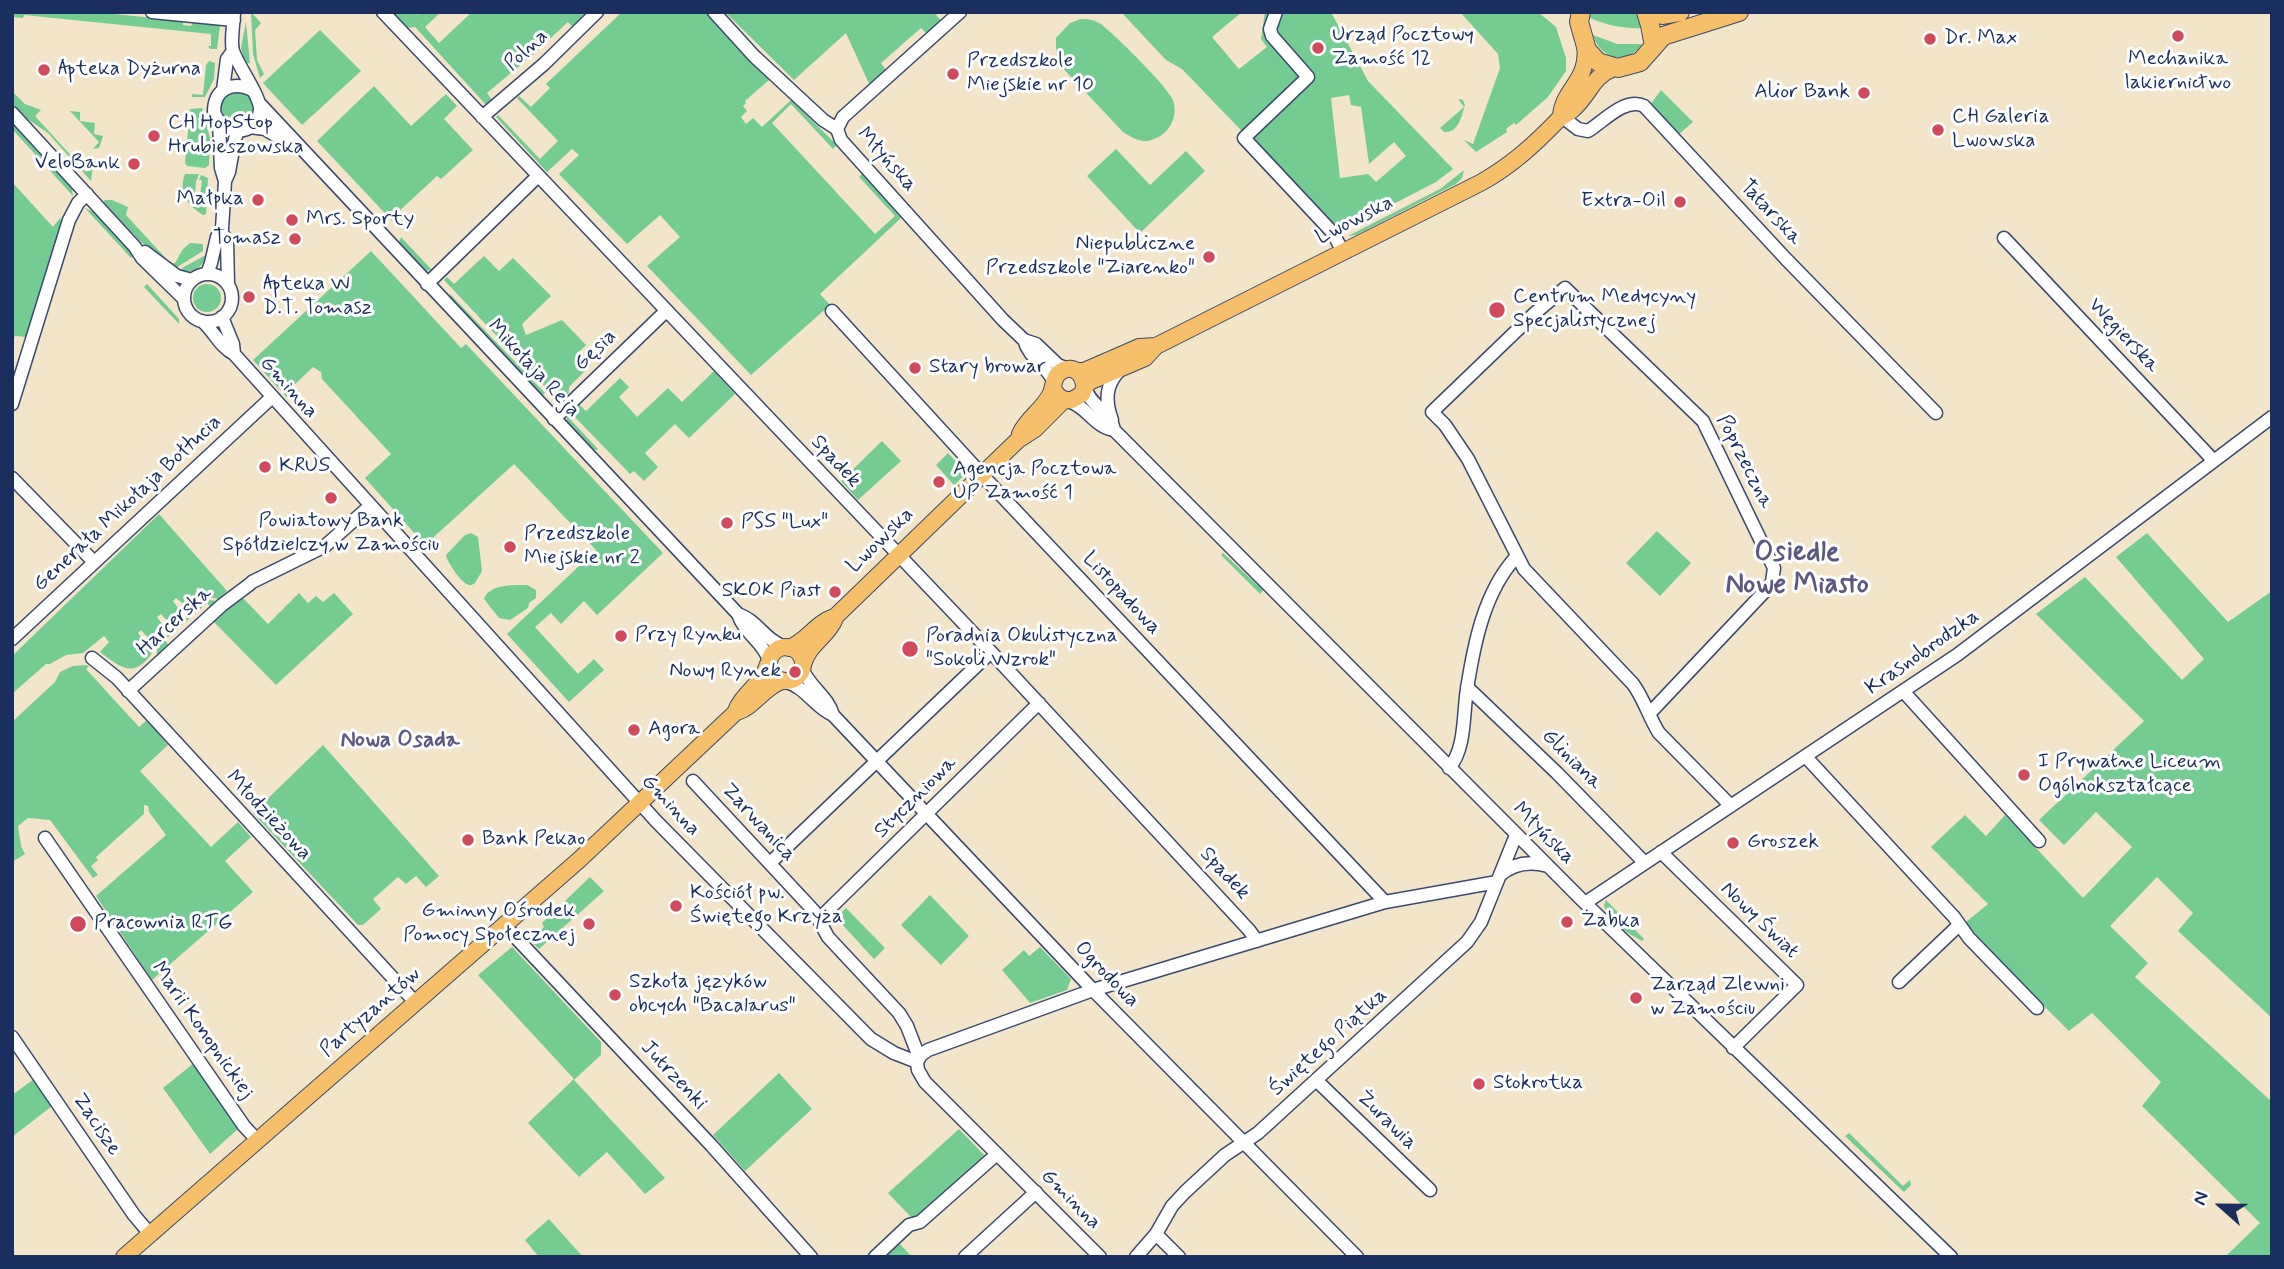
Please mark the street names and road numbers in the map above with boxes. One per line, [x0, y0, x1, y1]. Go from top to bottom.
street label: Polna [500, 25, 554, 77]
street label: Młyńska [851, 123, 921, 197]
street label: Tatarska [1733, 175, 1807, 251]
street label: Lwowska [1312, 191, 1398, 251]
street label: Węgierska [2082, 293, 2164, 379]
street label: Mikołaja Reja [481, 315, 585, 423]
street label: Gęsia [570, 325, 622, 377]
street label: Gminna [253, 352, 323, 424]
street label: Generała Mikołaja Bołtucia [29, 410, 227, 598]
street label: Poprzeczna [1710, 411, 1778, 513]
street label: Spadek [804, 430, 866, 494]
street label: Lwowska [842, 503, 920, 579]
street label: Listopadowa [1076, 547, 1166, 641]
street label: Harcerska [132, 582, 218, 662]
street label: Krasnobrodzka [1861, 605, 1985, 701]
street label: Gliniana [1535, 724, 1607, 796]
street label: Styczniowa [870, 752, 962, 844]
street label: Młodzieżowa [220, 766, 316, 866]
street label: Gminna [635, 770, 705, 842]
street label: Zarwanica [715, 779, 801, 867]
street label: Młyńska [1507, 798, 1579, 870]
street label: Spadek [1193, 842, 1255, 906]
street label: Nowy Świat [1714, 877, 1804, 965]
street label: Ogrodowa [1068, 937, 1144, 1013]
street label: Marii Konopnickiej [145, 957, 259, 1105]
street label: Partyzantów [316, 962, 426, 1064]
street label: Świętego Piątka [1265, 984, 1393, 1102]
street label: Jutrzenki [634, 1036, 712, 1116]
street label: Żurawia [1350, 1086, 1422, 1156]
street label: Zacisze [66, 1089, 126, 1161]
street label: Gminna [1034, 1164, 1106, 1236]

